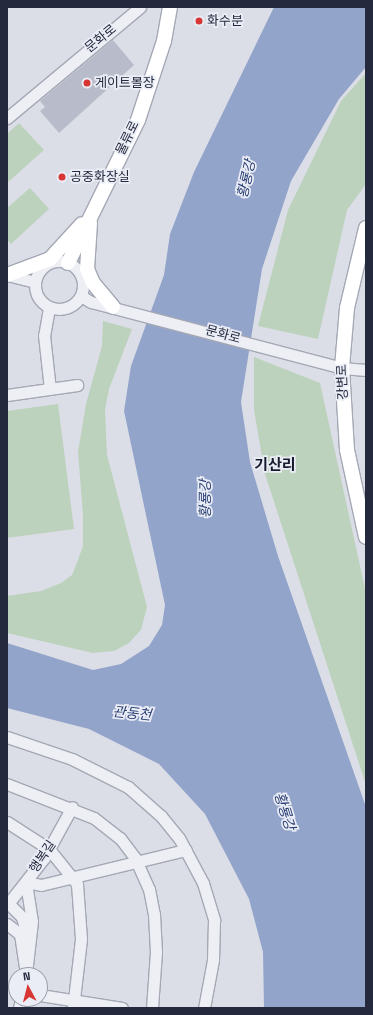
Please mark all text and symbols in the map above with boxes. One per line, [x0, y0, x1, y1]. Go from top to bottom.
place label: 화수분 [207, 13, 243, 29]
marker: 화수분 [194, 16, 204, 26]
street label: 문화로 [82, 22, 120, 56]
place label: 게이트볼장 [95, 75, 155, 91]
marker: 게이트볼장 [82, 78, 92, 88]
street label: 물류로 [113, 118, 143, 158]
water label: 황룡강 [233, 158, 259, 200]
place label: 공중화장실 [70, 169, 130, 185]
marker: 공중화장실 [57, 172, 67, 182]
street label: 문화로 [204, 323, 242, 347]
street label: 강변로 [335, 364, 351, 400]
district label: 기산리 [254, 456, 296, 474]
water label: 황룡강 [197, 480, 213, 518]
water label: 관동천 [112, 703, 152, 723]
water label: 황룡강 [271, 790, 299, 832]
street label: 행복길 [27, 838, 59, 876]
north arrow [8, 967, 48, 1007]
text: N [22, 969, 31, 983]

